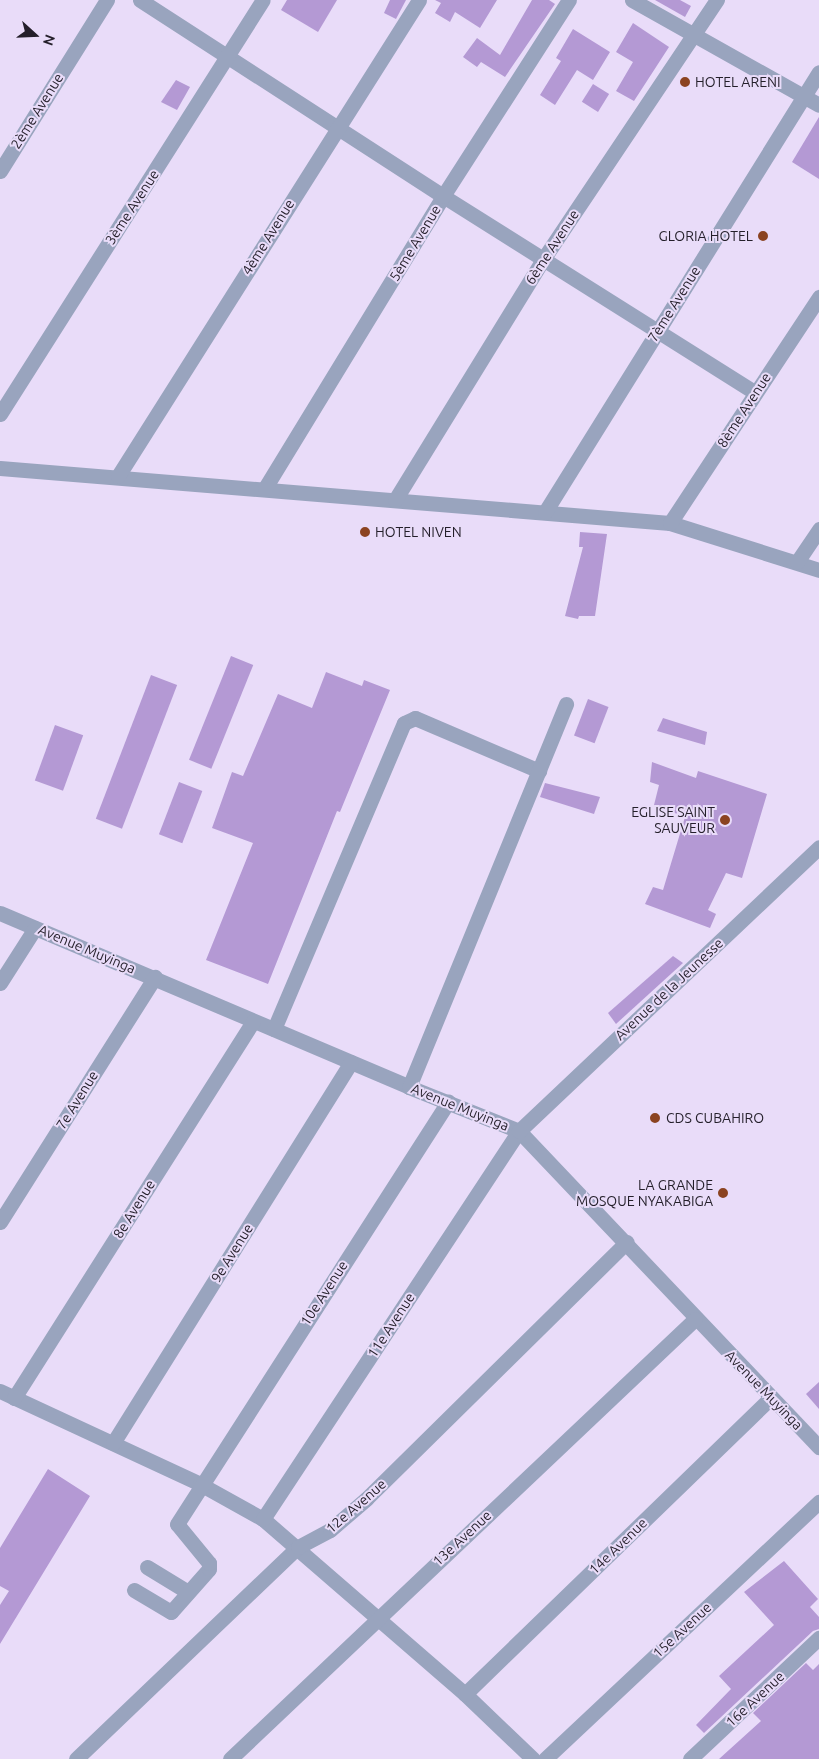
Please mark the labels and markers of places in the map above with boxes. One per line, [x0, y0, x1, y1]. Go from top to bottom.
place label: HOTEL ARENI [695, 74, 781, 90]
marker: HOTEL ARENI [679, 76, 691, 88]
place label: GLORIA HOTEL [658, 228, 753, 244]
marker: GLORIA HOTEL [757, 230, 769, 242]
place label: HOTEL NIVEN [375, 524, 462, 540]
marker: HOTEL NIVEN [359, 526, 371, 538]
place label: EGLISE SAINT SAUVEUR [631, 804, 715, 836]
marker: EGLISE SAINT SAUVEUR [719, 814, 731, 826]
place label: CDS CUBAHIRO [666, 1110, 764, 1126]
marker: CDS CUBAHIRO [648, 1111, 662, 1125]
place label: LA GRANDE MOSQUE NYAKABIGA [576, 1177, 713, 1210]
marker: LA GRANDE MOSQUE NYAKABIGA [717, 1187, 729, 1199]

